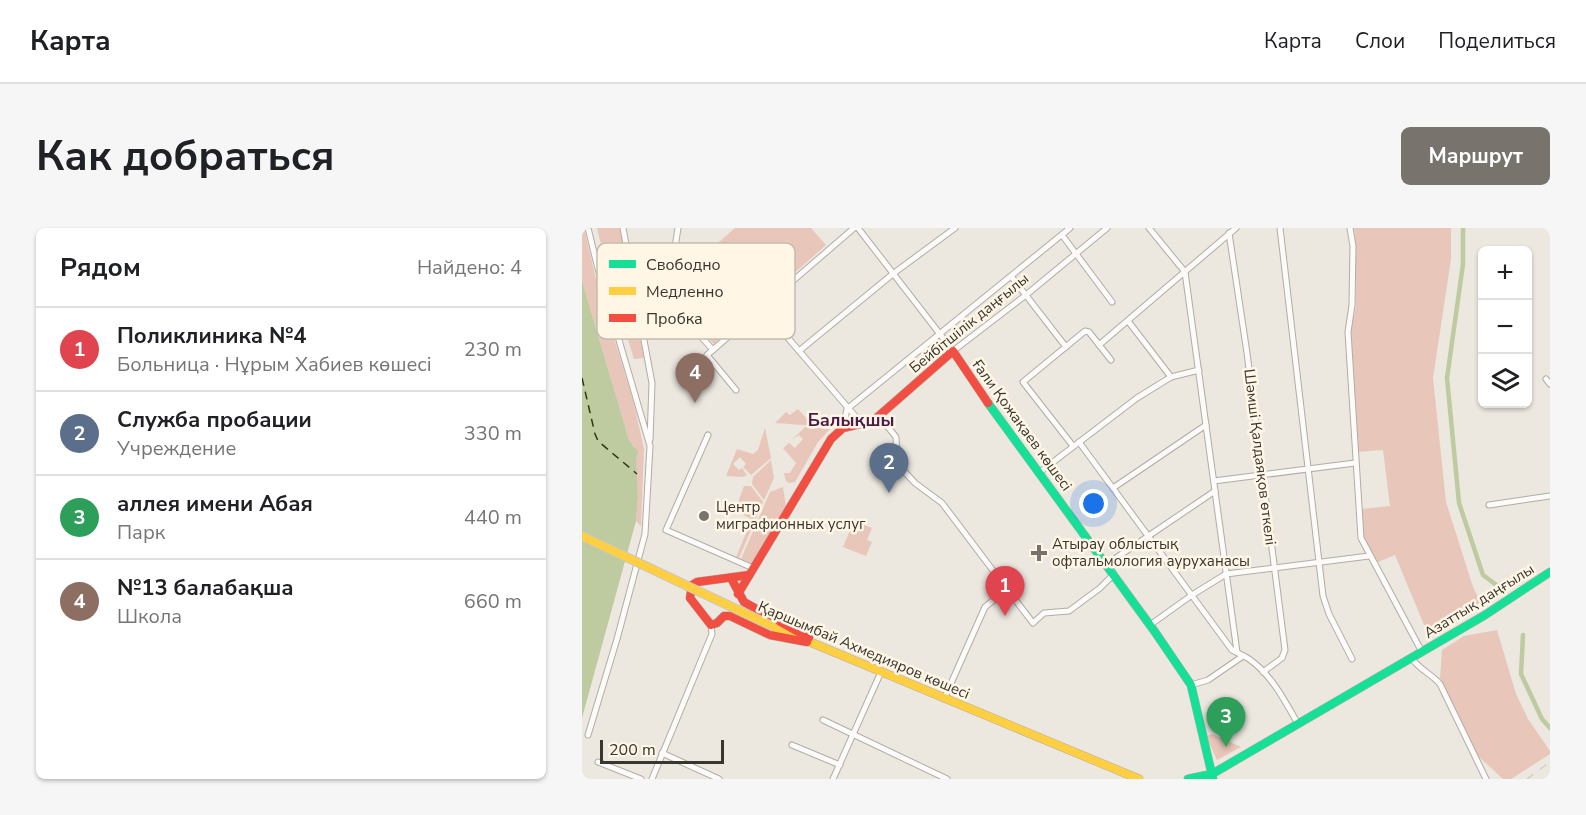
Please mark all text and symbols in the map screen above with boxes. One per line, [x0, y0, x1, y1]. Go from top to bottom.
text: Карта [30, 22, 111, 60]
text: Карта [1264, 27, 1322, 55]
text: Слои [1355, 27, 1405, 55]
text: Поделиться [1438, 27, 1556, 55]
button: Маршрут [1401, 127, 1550, 185]
text: Как добраться [36, 128, 335, 185]
legend [597, 243, 795, 339]
map controls [1478, 246, 1532, 408]
button: + [1478, 246, 1532, 300]
text: Рядом [60, 250, 141, 285]
text: Найдено: 4 [417, 254, 522, 281]
text: Свободно [646, 254, 721, 276]
street label: Бейбітшілік даңғылы [905, 268, 1033, 378]
text: Медленно [646, 281, 724, 303]
button: − [1478, 300, 1532, 354]
text: Пробка [646, 308, 703, 330]
text: Поликлиника №4 [117, 321, 307, 351]
text: 1 [74, 336, 86, 363]
text: 230 m [464, 336, 522, 363]
text: Больница · Нұрым Хабиев көшесі [117, 351, 432, 378]
pin: 4 [676, 354, 714, 403]
button: layers [1478, 354, 1532, 408]
street label: Ғали Қожақаев көшесі [967, 355, 1077, 495]
street label: Шәмші Қалдаяқов өткелі [1239, 368, 1281, 546]
text: Служба пробации [117, 405, 312, 435]
district label: Балықшы [808, 408, 894, 432]
text: 2 [74, 420, 86, 447]
text: 330 m [464, 420, 522, 447]
text: Учреждение [117, 435, 236, 462]
pin: 2 [870, 444, 908, 493]
text: аллея имени Абая [117, 489, 313, 519]
your location [1079, 489, 1108, 518]
place label: Центр миграфионных услуг [716, 497, 866, 534]
text: 3 [74, 504, 86, 531]
text: 440 m [464, 504, 522, 531]
marker: Центр миграфионных услуг [697, 509, 711, 523]
text: Парк [117, 519, 165, 546]
place label: Атырау облыстық офтальмология ауруханасы [1052, 534, 1250, 571]
marker: Атырау облыстық офтальмология ауруханасы [1030, 544, 1048, 562]
street label: Азаттық даңғылы [1420, 559, 1538, 643]
pin: 1 [986, 566, 1024, 616]
text: №13 балабақша [117, 573, 294, 603]
text: 4 [74, 588, 86, 615]
text: 660 m [464, 588, 522, 615]
street label: Қаршымбай Ахмедияров көшесі [755, 596, 973, 704]
text: Школа [117, 603, 182, 630]
pin: 3 [1206, 698, 1246, 747]
scale bar [600, 737, 724, 764]
text: 200 m [609, 739, 656, 761]

